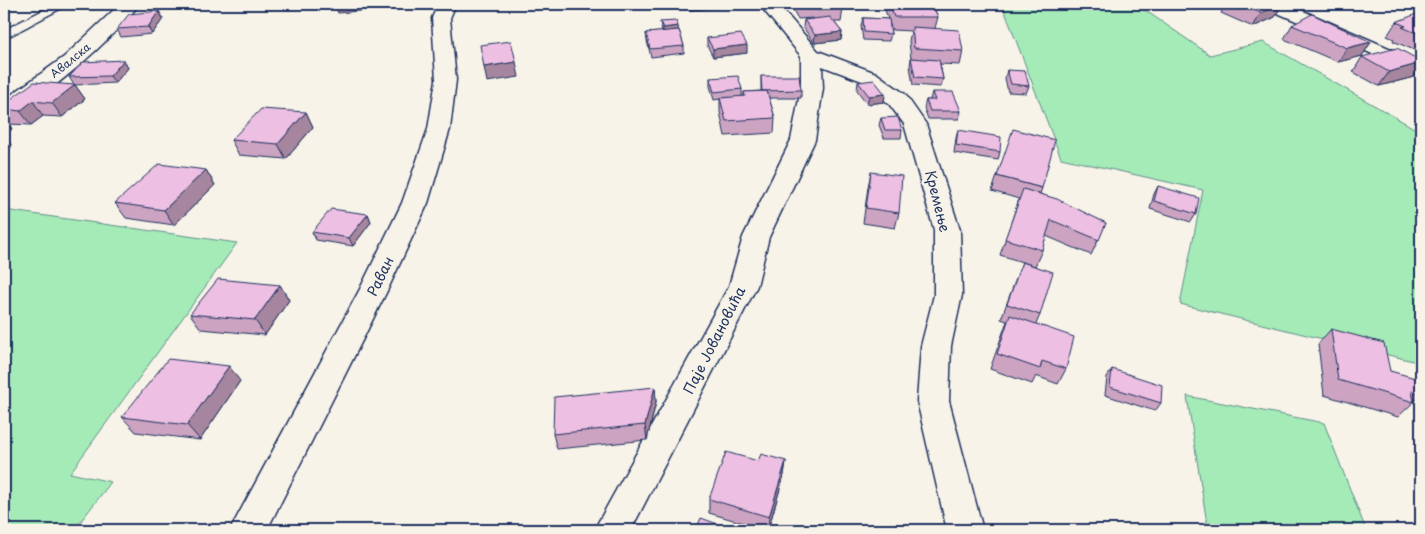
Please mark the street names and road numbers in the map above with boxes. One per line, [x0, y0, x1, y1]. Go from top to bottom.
street label: Авалска [46, 38, 94, 82]
street label: Кремење [920, 168, 956, 235]
street label: Раван [361, 253, 399, 299]
street label: Паје Јовановића [678, 282, 750, 397]

